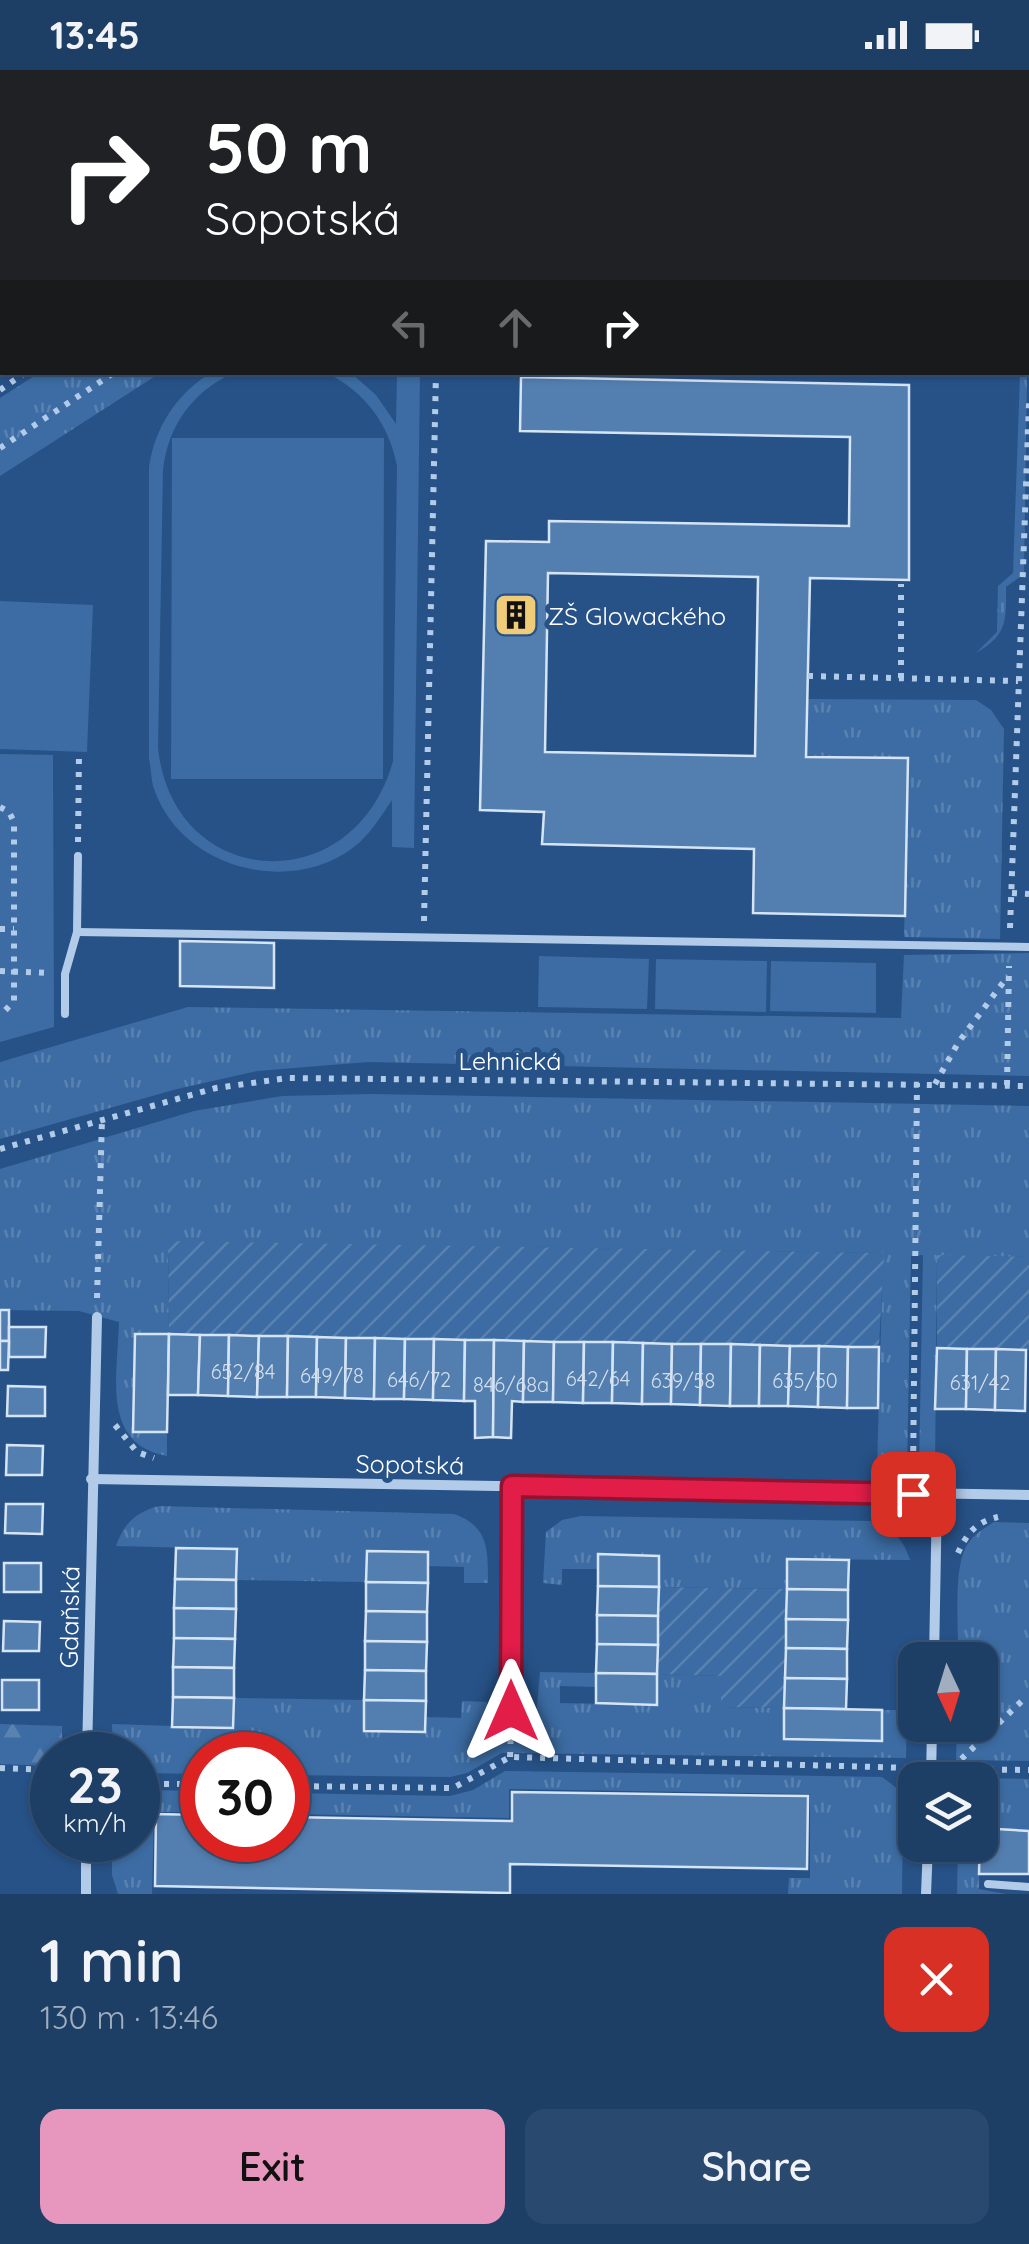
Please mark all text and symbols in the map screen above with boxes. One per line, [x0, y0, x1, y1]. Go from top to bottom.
text: 13:45 [50, 11, 140, 59]
text: 50 m [205, 103, 372, 191]
icon: right [40, 110, 170, 240]
text: Sopotská [205, 190, 400, 246]
icon: left [383, 300, 438, 355]
icon: ahead [488, 300, 543, 355]
icon: right [593, 300, 648, 355]
building icon: ZŠ Glowackého [493, 592, 539, 638]
place label: ZŠ Glowackého [548, 600, 726, 631]
street label: Lehnická [459, 1045, 561, 1076]
house number: 652/84 [211, 1359, 275, 1384]
house number: 649/78 [300, 1363, 364, 1388]
house number: 642/64 [566, 1366, 630, 1391]
house number: 646/72 [387, 1367, 451, 1392]
house number: 639/58 [651, 1368, 715, 1393]
house number: 635/50 [772, 1368, 838, 1393]
house number: 631/42 [950, 1370, 1010, 1395]
house number: 846/68a [473, 1372, 549, 1397]
street label: Sopotská [355, 1448, 465, 1480]
pin [871, 1452, 956, 1537]
icon: arrive [886, 1467, 941, 1522]
street label: Gdaňská [53, 1566, 85, 1668]
north arrow [898, 1642, 998, 1742]
map controls [898, 1642, 998, 1862]
position arrow [459, 1659, 563, 1763]
speed limit sign: 30 [180, 1732, 310, 1862]
text: 23 [67, 1753, 123, 1816]
button: layers [898, 1762, 998, 1862]
text: km/h [63, 1807, 127, 1838]
text: 1 min [40, 1922, 184, 1997]
button: close [884, 1927, 989, 2032]
text: 130 m · 13:46 [40, 1997, 218, 2037]
button: Exit [40, 2109, 505, 2224]
button: Share [525, 2109, 989, 2224]

